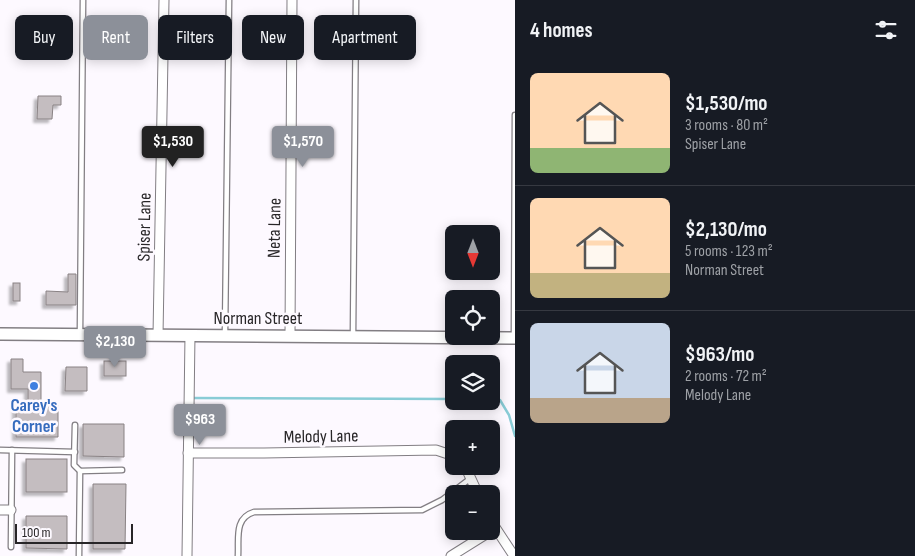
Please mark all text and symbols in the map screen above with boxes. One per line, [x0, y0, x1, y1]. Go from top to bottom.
chip: Buy [15, 15, 73, 60]
chip: Rent [83, 15, 148, 60]
chip: Filters [158, 15, 232, 60]
chip: New [242, 15, 304, 60]
chip: Apartment [314, 15, 416, 60]
icon: filters [872, 16, 900, 44]
text: 4 homes [530, 18, 593, 43]
text: $1,530/mo [685, 91, 767, 116]
icon: home [570, 93, 630, 153]
text: 3 rooms · 80 m² [685, 116, 768, 135]
pin: $1,530 [132, 126, 214, 168]
pin: $1,570 [262, 126, 344, 168]
text: $1,530 [153, 132, 193, 151]
text: $1,570 [283, 132, 323, 151]
text: Spiser Lane [685, 135, 746, 154]
street label: Spiser Lane [133, 192, 156, 262]
street label: Neta Lane [263, 198, 286, 258]
text: $2,130/mo [685, 217, 767, 242]
icon: home [570, 218, 630, 278]
north arrow [445, 225, 500, 280]
map controls [445, 225, 500, 540]
text: 5 rooms · 123 m² [685, 242, 773, 261]
text: Norman Street [685, 261, 764, 280]
button: locate [445, 290, 500, 345]
street label: Norman Street [214, 308, 303, 329]
pin: $2,130 [74, 326, 156, 368]
text: $2,130 [95, 332, 135, 351]
text: $963/mo [685, 342, 754, 367]
icon: home [570, 343, 630, 403]
button: layers [445, 355, 500, 410]
text: 2 rooms · 72 m² [685, 367, 767, 386]
marker: Carey's Corner [28, 380, 40, 392]
text: Melody Lane [685, 386, 751, 405]
place label: Carey's Corner [11, 395, 58, 437]
pin: $963 [170, 404, 230, 446]
text: $963 [185, 410, 215, 429]
button: + [445, 420, 500, 475]
street label: Melody Lane [284, 425, 358, 448]
button: − [445, 485, 500, 540]
scale bar [15, 521, 132, 544]
text: 100 m [22, 524, 51, 541]

